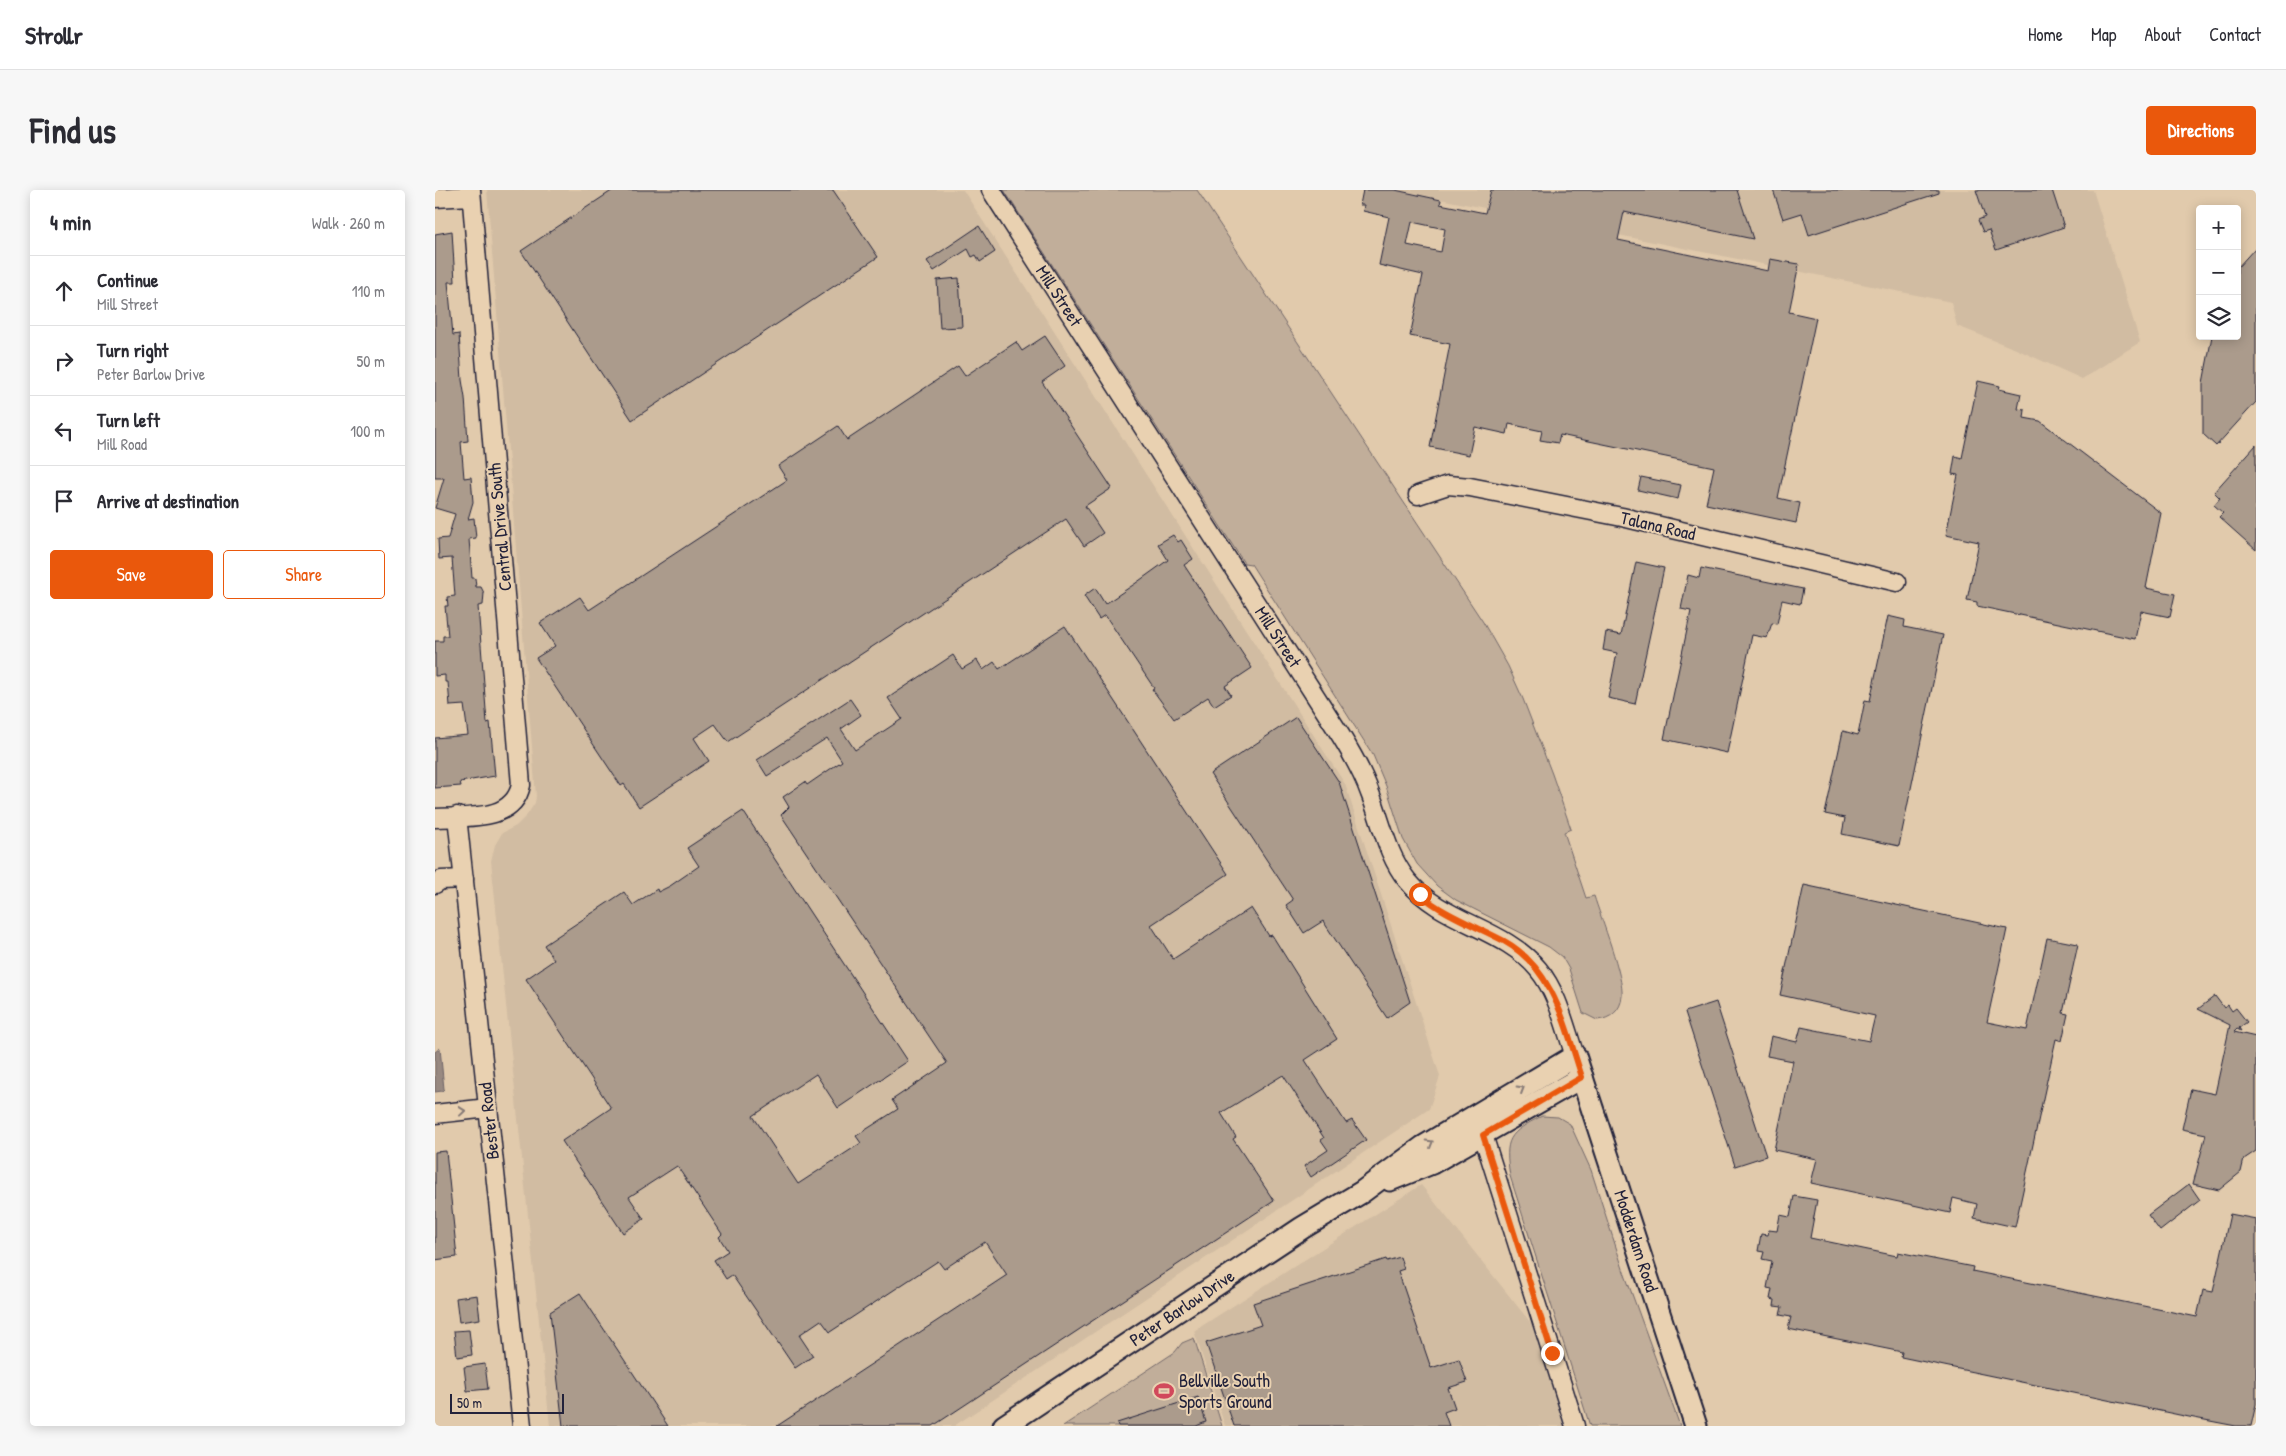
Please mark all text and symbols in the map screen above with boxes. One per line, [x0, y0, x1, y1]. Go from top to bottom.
text: Strollr [25, 19, 83, 51]
text: Home [2028, 22, 2063, 47]
text: Map [2091, 22, 2116, 47]
text: About [2144, 22, 2181, 47]
text: Contact [2209, 22, 2261, 47]
button: Directions [2146, 106, 2256, 155]
text: Find us [30, 107, 116, 154]
map controls [2196, 205, 2241, 340]
button: + [2196, 205, 2241, 250]
text: 4 min [50, 208, 91, 237]
text: Walk · 260 m [312, 212, 385, 234]
button: − [2196, 250, 2241, 295]
street label: Mill Street [1030, 260, 1089, 332]
text: Continue [97, 267, 158, 293]
icon: ahead [50, 277, 78, 305]
text: 110 m [352, 280, 385, 302]
text: Mill Street [97, 293, 158, 315]
button: layers [2196, 295, 2241, 340]
text: Turn right [97, 337, 168, 363]
icon: right [50, 347, 78, 375]
text: 50 m [357, 350, 385, 372]
text: Peter Barlow Drive [97, 363, 205, 385]
text: Turn left [97, 407, 160, 433]
icon: left [50, 417, 78, 445]
text: 100 m [350, 420, 385, 442]
text: Mill Road [97, 433, 147, 455]
street label: Central Drive South [481, 461, 518, 592]
icon: arrive [50, 487, 78, 515]
text: Arrive at destination [97, 488, 239, 514]
street label: Talana Road [1618, 505, 1698, 546]
button: Save [50, 550, 213, 599]
button: Share [223, 550, 385, 599]
street label: Mill Street [1249, 601, 1308, 673]
route start [1409, 883, 1432, 906]
street label: Bester Road [472, 1081, 505, 1161]
one-way arrow [1516, 1085, 1525, 1095]
one-way arrow [458, 1106, 466, 1117]
one-way arrow [1425, 1139, 1434, 1149]
street label: Modderdam Road [1608, 1187, 1665, 1295]
street label: Peter Barlow Drive [1124, 1263, 1239, 1352]
route end [1541, 1342, 1564, 1365]
place label: Bellville South Sports Ground [1179, 1368, 1272, 1414]
sports icon: Bellville South Sports Ground [1153, 1380, 1175, 1402]
scale bar [450, 1391, 564, 1414]
text: 50 m [457, 1393, 482, 1412]

